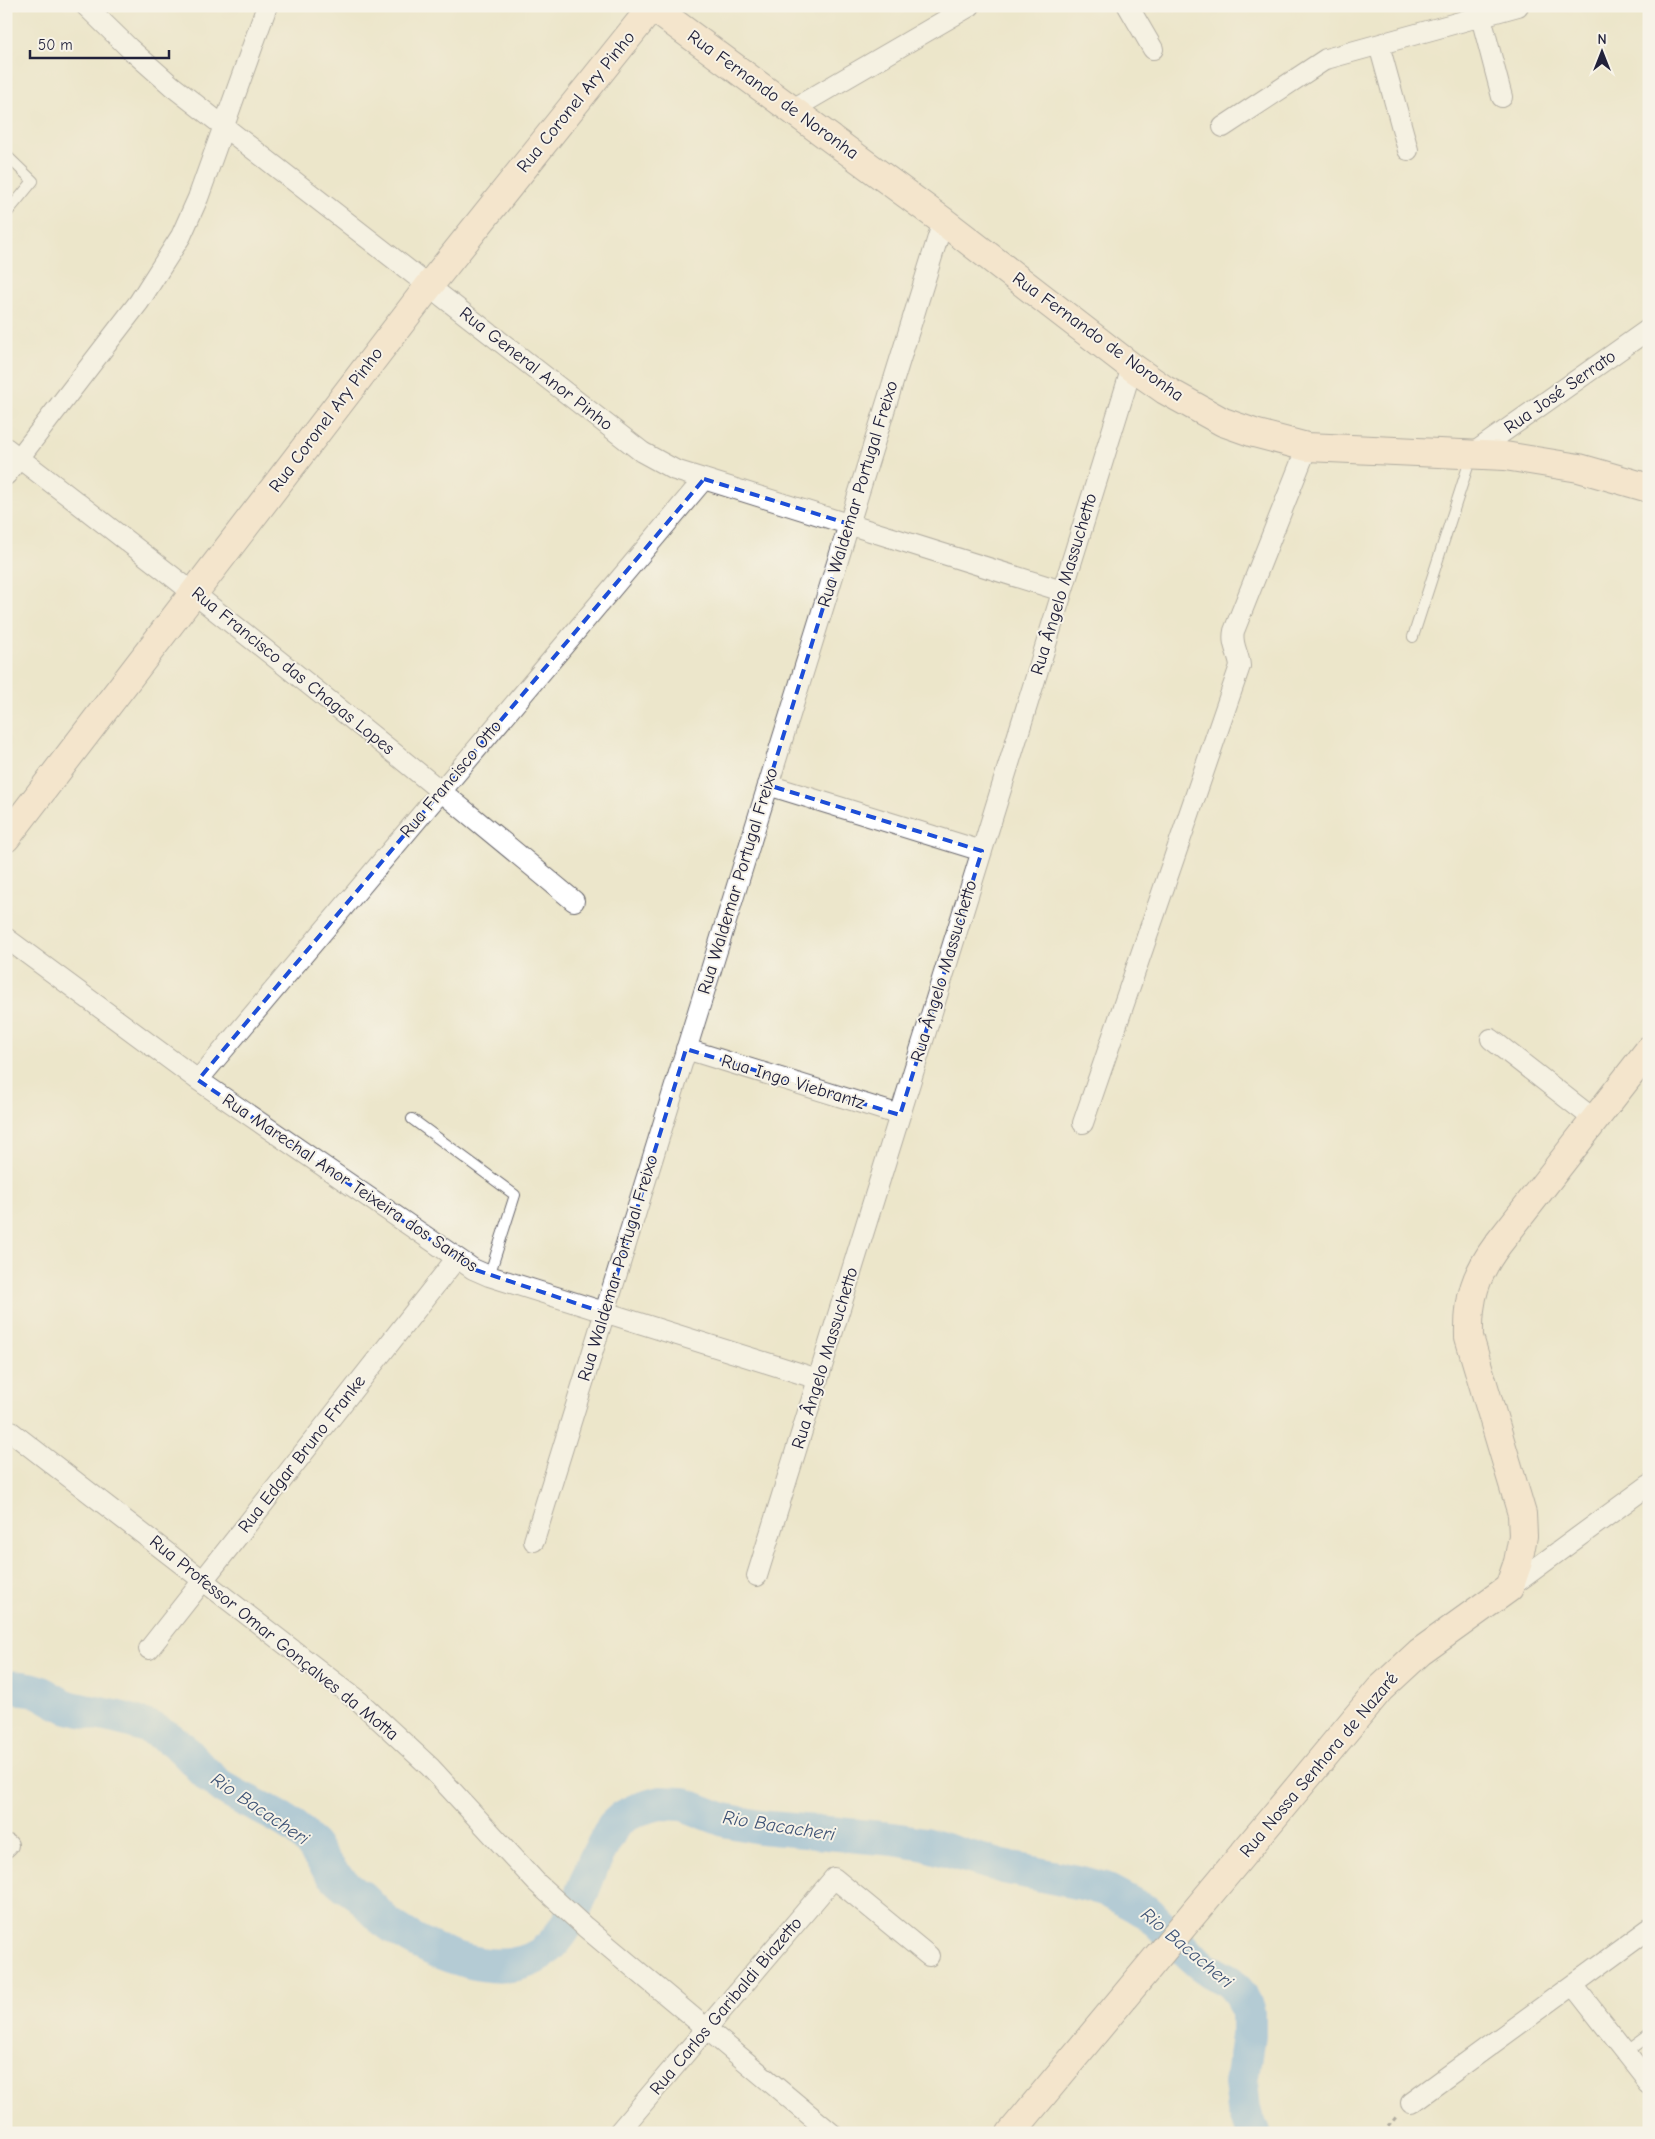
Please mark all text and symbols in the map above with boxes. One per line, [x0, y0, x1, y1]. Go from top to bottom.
street label: Rua Fernando de Noronha [683, 26, 863, 164]
street label: Rua Coronel Ary Pinho [512, 27, 640, 177]
scale bar [30, 28, 169, 60]
north arrow [1578, 28, 1628, 78]
text: N [1597, 31, 1607, 48]
text: 50 m [38, 36, 73, 54]
street label: Rua Fernando de Noronha [1008, 268, 1188, 406]
street label: Rua General Anor Pinho [455, 303, 617, 435]
street label: Rua Coronel Ary Pinho [265, 343, 387, 497]
street label: Rua José Serrato [1500, 346, 1620, 438]
street label: Rua Waldemar Portugal Freixo [813, 378, 903, 610]
street label: Rua Ângelo Massuchetto [1025, 490, 1102, 677]
street label: Rua Francisco das Chagas Lopes [187, 583, 399, 759]
street label: Rua Francisco Otto [396, 716, 506, 842]
street label: Rua Waldemar Portugal Freixo [693, 765, 783, 997]
street label: Rua Ângelo Massuchetto [905, 877, 982, 1064]
street label: Rua Ingo Viebrantz [719, 1050, 867, 1114]
street label: Rua Marechal Anor Teixeira dos Santos [218, 1089, 482, 1277]
street label: Rua Waldemar Portugal Freixo [573, 1152, 663, 1384]
street label: Rua Ângelo Massuchetto [786, 1264, 863, 1451]
street label: Rua Edgar Bruno Franke [234, 1371, 370, 1537]
street label: Rua Professor Omar Gonçalves da Motta [145, 1531, 403, 1745]
street label: Rua Nossa Senhora de Nazaré [1235, 1668, 1403, 1862]
water label: Rio Bacacheri [207, 1768, 314, 1850]
water label: Rio Bacacheri [721, 1806, 837, 1846]
water label: Rio Bacacheri [1137, 1903, 1238, 1993]
street label: Rua Carlos Garibaldi Biazetto [645, 1913, 807, 2099]

